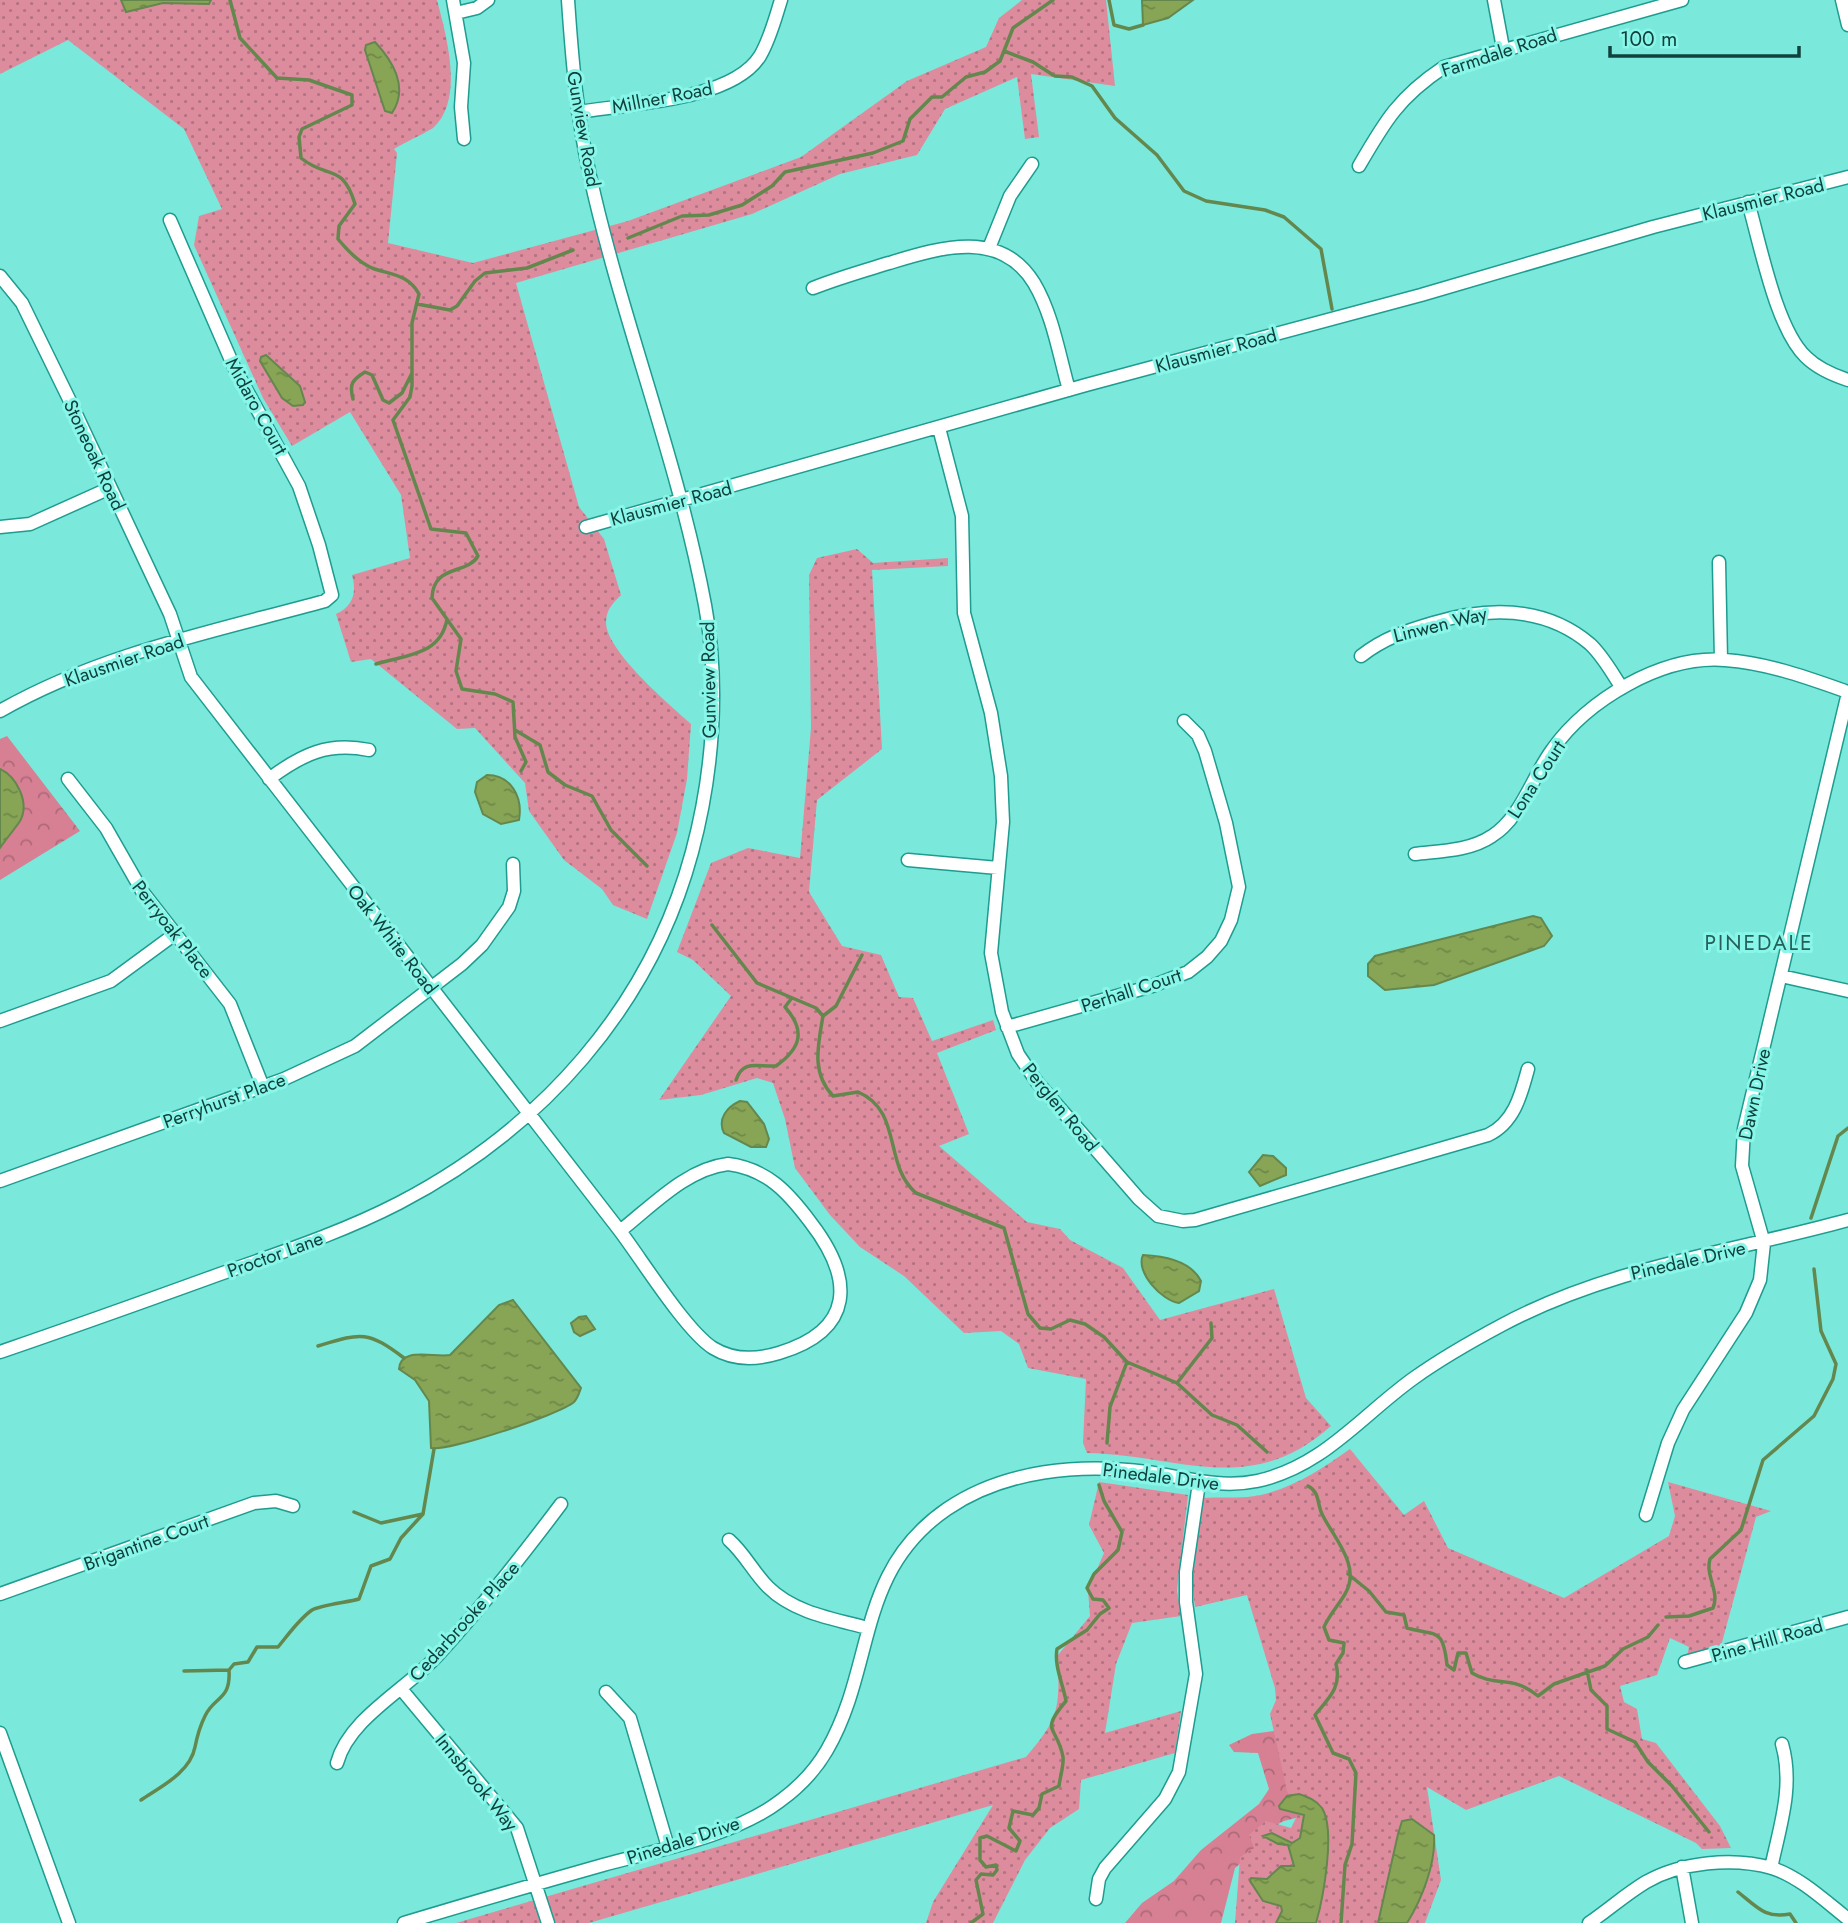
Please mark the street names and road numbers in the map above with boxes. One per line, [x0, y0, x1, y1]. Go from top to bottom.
street label: Farmdale Road [1438, 21, 1560, 84]
street label: Gunview Road [560, 69, 607, 189]
street label: Millner Road [609, 75, 715, 120]
street label: Klausmier Road [1699, 171, 1827, 228]
street label: Klausmier Road [1152, 321, 1280, 380]
street label: Midaro Court [219, 353, 295, 460]
street label: Stoneoak Road [57, 395, 132, 515]
street label: Klausmier Road [607, 474, 735, 533]
street label: Linwen Way [1390, 600, 1490, 649]
street label: Gunview Road [694, 621, 723, 739]
street label: Klausmier Road [61, 627, 187, 694]
street label: Lona Court [1501, 735, 1572, 824]
street label: Perryoak Place [126, 875, 220, 984]
street label: Oak White Road [341, 879, 444, 1000]
street label: Perhall Court [1077, 961, 1185, 1019]
street label: Dawn Drive [1732, 1046, 1777, 1142]
street label: Perglen Road [1016, 1057, 1105, 1158]
street label: Perryhurst Place [159, 1066, 289, 1135]
street label: Proctor Lane [223, 1225, 327, 1284]
street label: Pinedale Drive [1628, 1234, 1748, 1287]
street label: Pinedale Drive [1101, 1456, 1221, 1497]
street label: Brigantine Court [80, 1507, 213, 1578]
street label: Cedarbrooke Place [403, 1555, 526, 1687]
street label: Pine Hill Road [1708, 1612, 1826, 1669]
street label: Innsbrook Way [429, 1728, 525, 1837]
street label: Pinedale Drive [623, 1809, 743, 1871]

